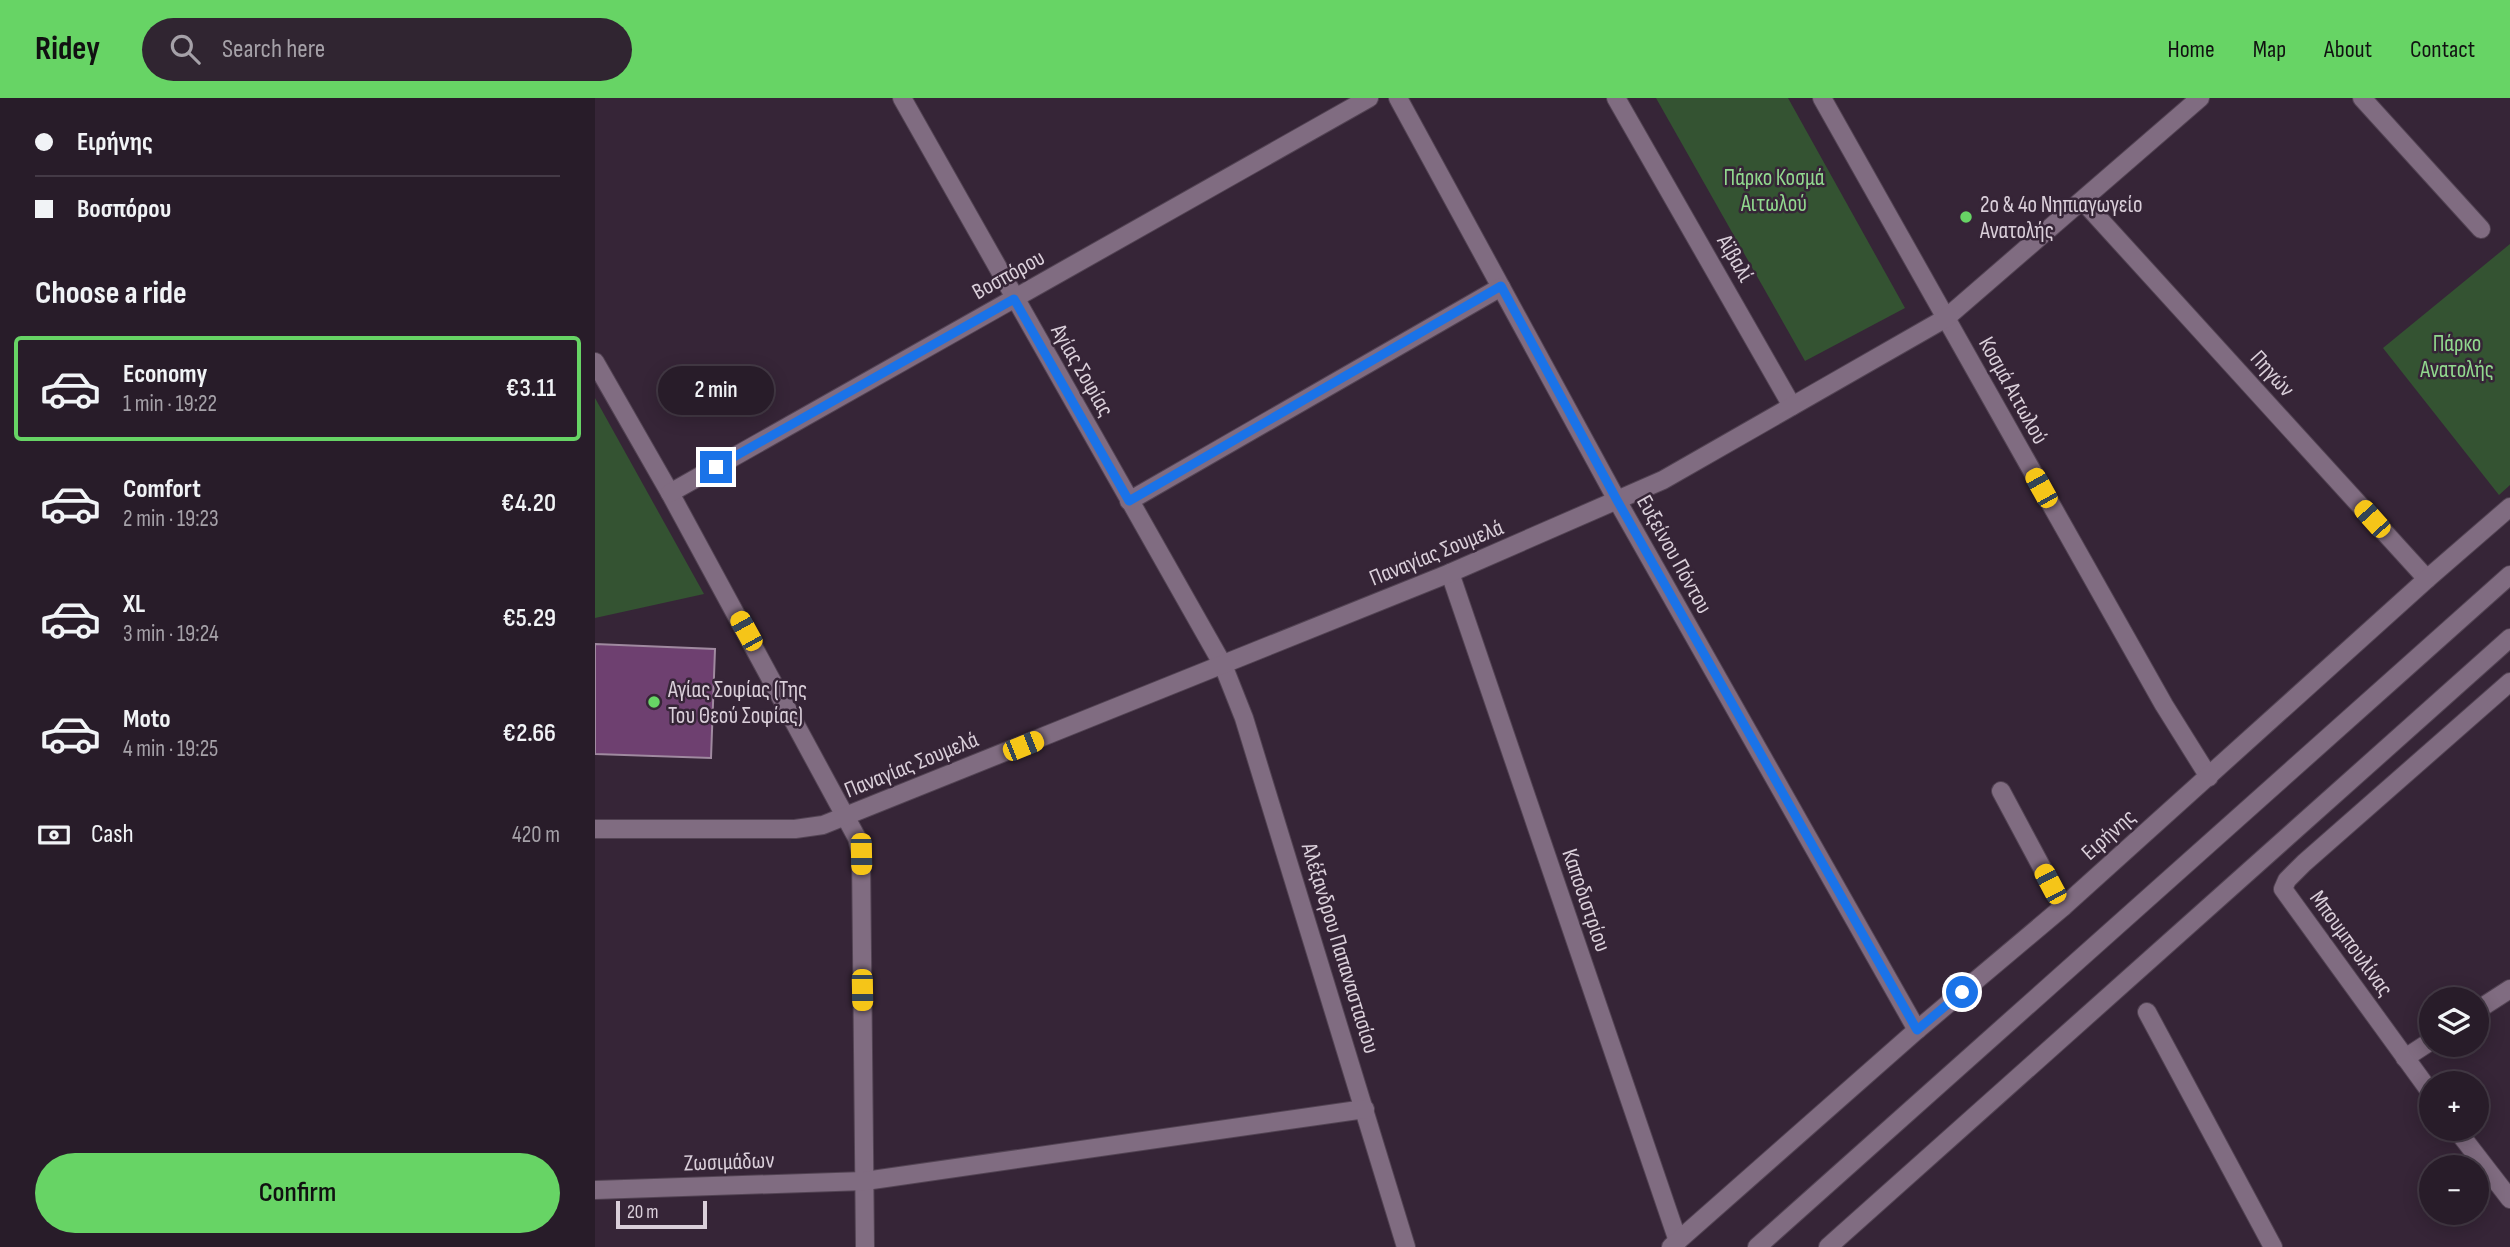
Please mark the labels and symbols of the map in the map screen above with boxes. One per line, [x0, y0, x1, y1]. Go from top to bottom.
park label: Πάρκο Κοσμά Αιτωλού [1724, 164, 1825, 218]
place label: 2ο & 4ο Νηπιαγωγείο Ανατολής [1979, 191, 2143, 245]
marker: 2ο & 4ο Νηπιαγωγείο Ανατολής [1958, 209, 1974, 225]
street label: Αϊβαλί [1710, 229, 1760, 287]
street label: Βοσπόρου [967, 244, 1050, 306]
street label: Αγίας Σοφίας [1044, 318, 1120, 422]
park label: Πάρκο Ανατολής [2419, 330, 2494, 384]
street label: Κοσμά Αιτωλού [1972, 332, 2054, 449]
street label: Πηγών [2244, 345, 2300, 403]
callout: 2 min [658, 366, 774, 414]
route end [700, 451, 732, 483]
car [2022, 465, 2061, 511]
street label: Ευξείνου Πόντου [1630, 490, 1718, 619]
car [2351, 496, 2394, 542]
street label: Παναγίας Σουμελά [1365, 513, 1508, 592]
car [727, 608, 766, 654]
place label: Αγίας Σοφίας (Της Του Θεού Σοφίας) [667, 676, 807, 730]
marker: Αγίας Σοφίας (Της Του Θεού Σοφίας) [646, 694, 662, 710]
street label: Παναγίας Σουμελά [840, 725, 983, 804]
car [1000, 728, 1047, 764]
street label: Ειρήνης [2076, 803, 2142, 866]
car [851, 833, 872, 875]
street label: Αλέξανδρου Παπαναστασίου [1294, 839, 1385, 1057]
street label: Καποδιστρίου [1555, 845, 1617, 956]
car [2031, 861, 2070, 907]
street label: Μπουμπουλίνας [2303, 885, 2399, 1002]
car [852, 969, 873, 1011]
route start [1946, 976, 1978, 1008]
street label: Ζωσιμάδων [683, 1146, 775, 1178]
scale bar [616, 1198, 707, 1230]

